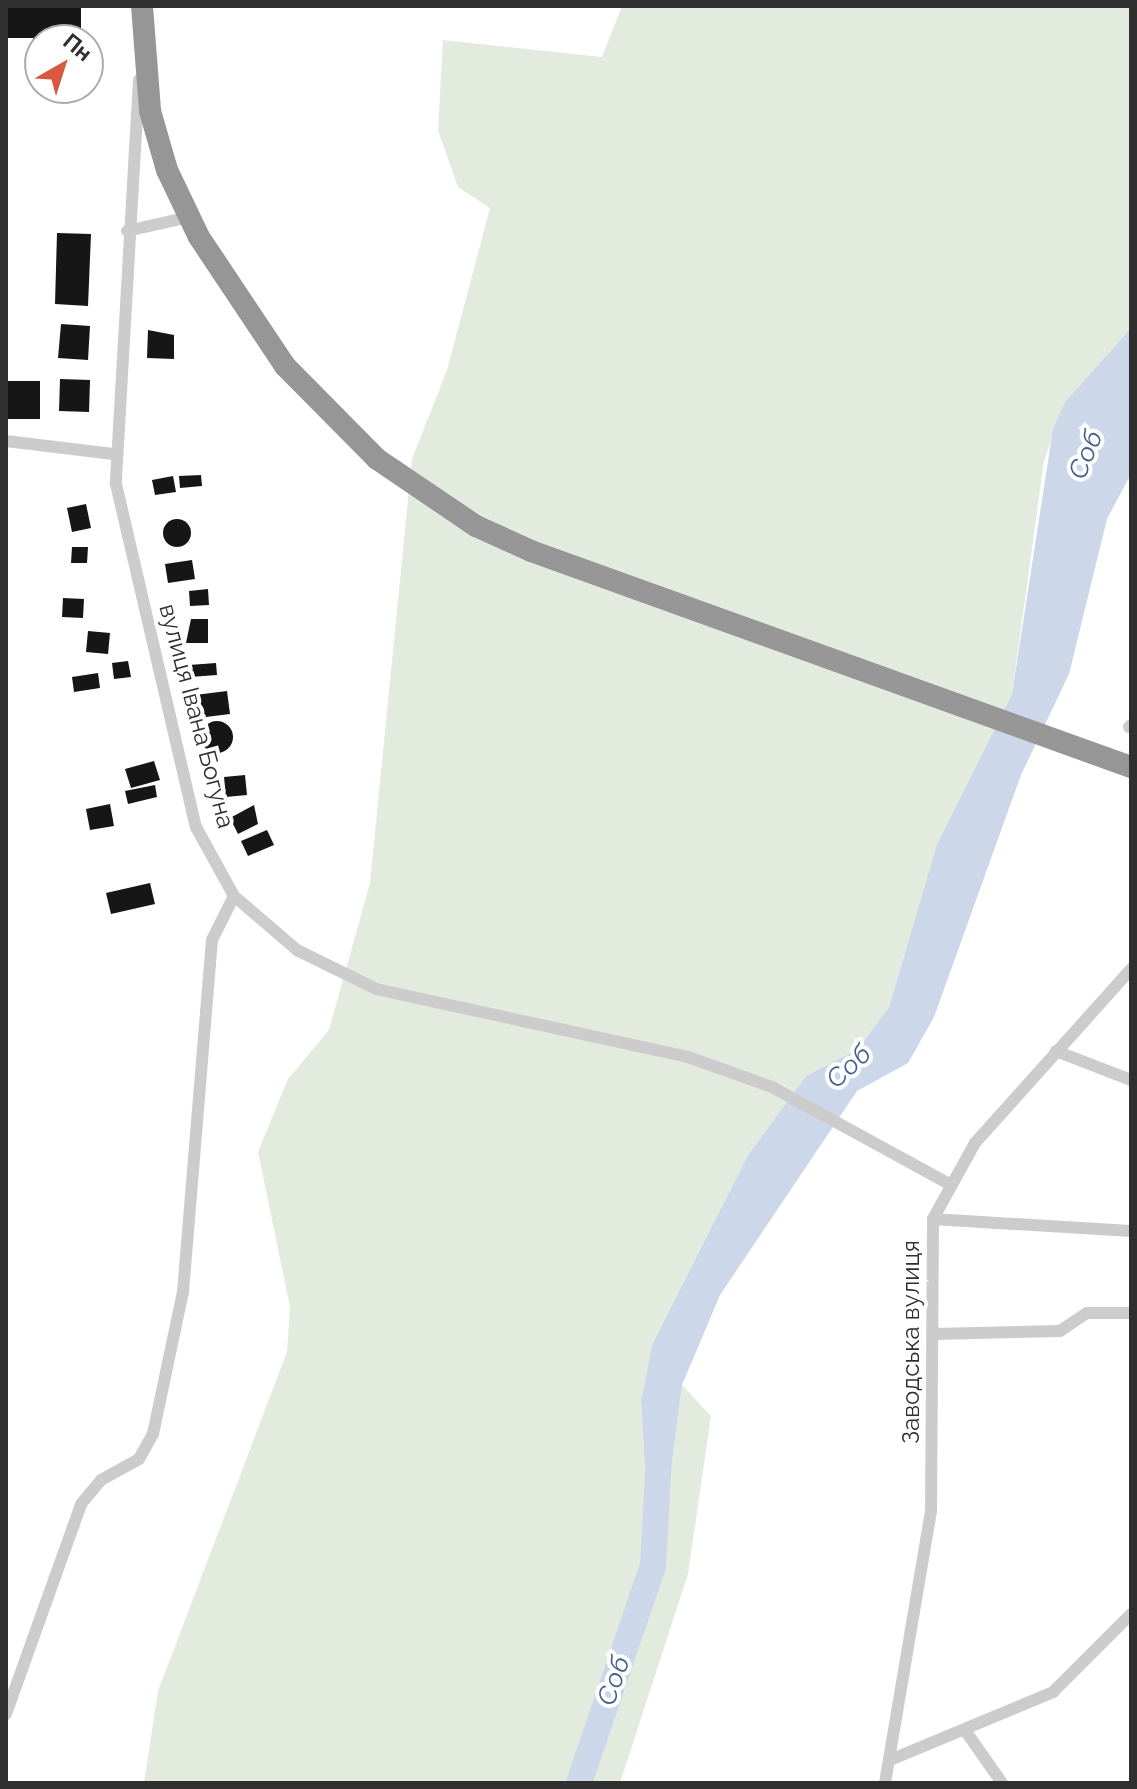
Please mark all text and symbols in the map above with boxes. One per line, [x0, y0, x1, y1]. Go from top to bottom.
north arrow [24, 24, 104, 104]
text: Пн [58, 28, 97, 66]
water label: Соб [1062, 426, 1110, 484]
street label: вулиця Івана Богуна [153, 601, 241, 831]
water label: Соб [820, 1039, 878, 1095]
street label: Заводська вулиця [897, 1240, 925, 1444]
water label: Соб [591, 1652, 637, 1710]

